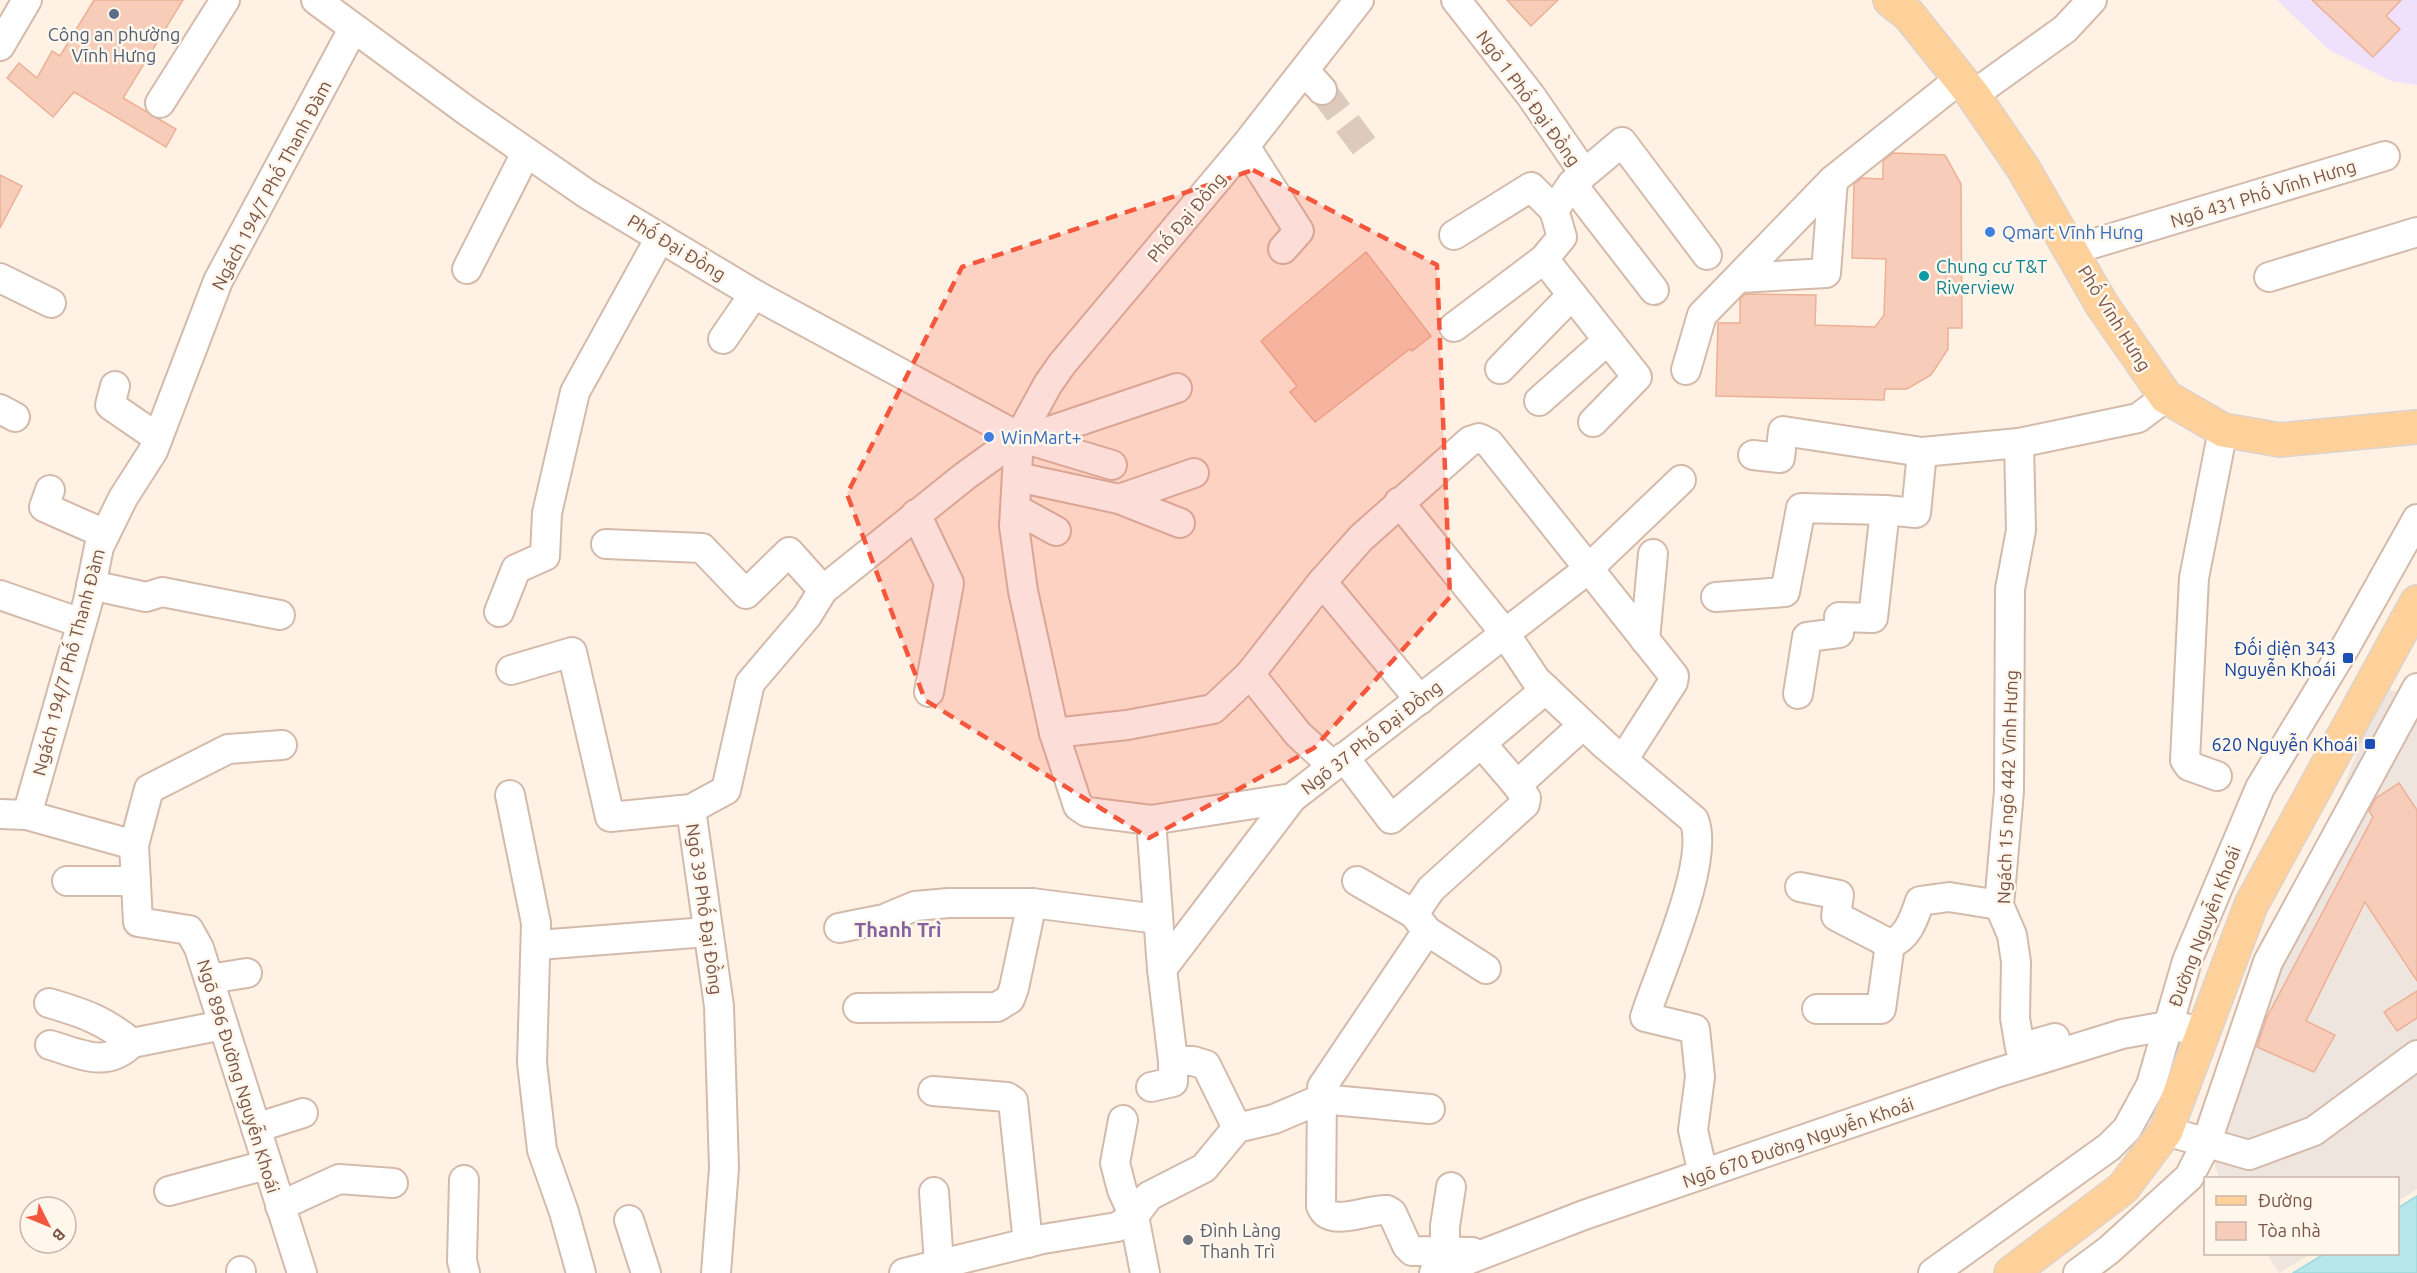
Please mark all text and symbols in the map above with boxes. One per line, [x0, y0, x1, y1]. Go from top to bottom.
marker: Công an phường Vĩnh Hưng [107, 7, 121, 21]
place label: Công an phường Vĩnh Hưng [48, 24, 180, 65]
street label: Ngõ 1 Phố Đại Đồng [1473, 25, 1587, 170]
street label: Ngách 194/7 Phố Thanh Đàm [205, 76, 335, 293]
street label: Ngõ 431 Phố Vĩnh Hưng [2167, 153, 2358, 231]
street label: Phố Đại Đồng [1141, 167, 1229, 266]
street label: Phố Đại Đồng [624, 208, 731, 284]
place label: Qmart Vĩnh Hưng [2002, 222, 2144, 243]
marker: Qmart Vĩnh Hưng [1983, 225, 1997, 239]
place label: Chung cư T&T Riverview [1936, 256, 2047, 297]
street label: Phố Vĩnh Hưng [2075, 260, 2157, 374]
marker: Chung cư T&T Riverview [1917, 269, 1931, 283]
place label: WinMart+ [1001, 427, 1082, 447]
marker: WinMart+ [982, 430, 996, 444]
street label: Ngách 194/7 Phố Thanh Đàm [26, 546, 108, 778]
place label: Đối diện 343 Nguyễn Khoái [2224, 636, 2336, 679]
marker: Đối diện 343 Nguyễn Khoái [2341, 651, 2355, 665]
street label: Ngách 15 ngõ 442 Vĩnh Hưng [1993, 670, 2021, 904]
street label: Ngõ 37 Phố Đại Đồng [1295, 674, 1445, 798]
place label: 620 Nguyễn Khoái [2212, 732, 2358, 754]
marker: 620 Nguyễn Khoái [2363, 737, 2377, 751]
street label: Ngõ 39 Phố Đại Đồng [683, 822, 729, 996]
street label: Đường Nguyễn Khoái [2162, 842, 2244, 1009]
district label: Thanh Trì [854, 918, 942, 941]
street label: Ngõ 896 Đường Nguyễn Khoái [194, 956, 286, 1195]
street label: Ngõ 670 Đường Nguyễn Khoái [1679, 1091, 1916, 1191]
legend [2204, 1177, 2399, 1255]
text: Đường [2258, 1190, 2313, 1210]
north arrow [18, 1195, 78, 1255]
place label: Đình Làng Thanh Trì [1200, 1220, 1281, 1261]
text: Tòa nhà [2258, 1220, 2321, 1240]
text: B [49, 1225, 69, 1245]
marker: Đình Làng Thanh Trì [1181, 1233, 1195, 1247]

